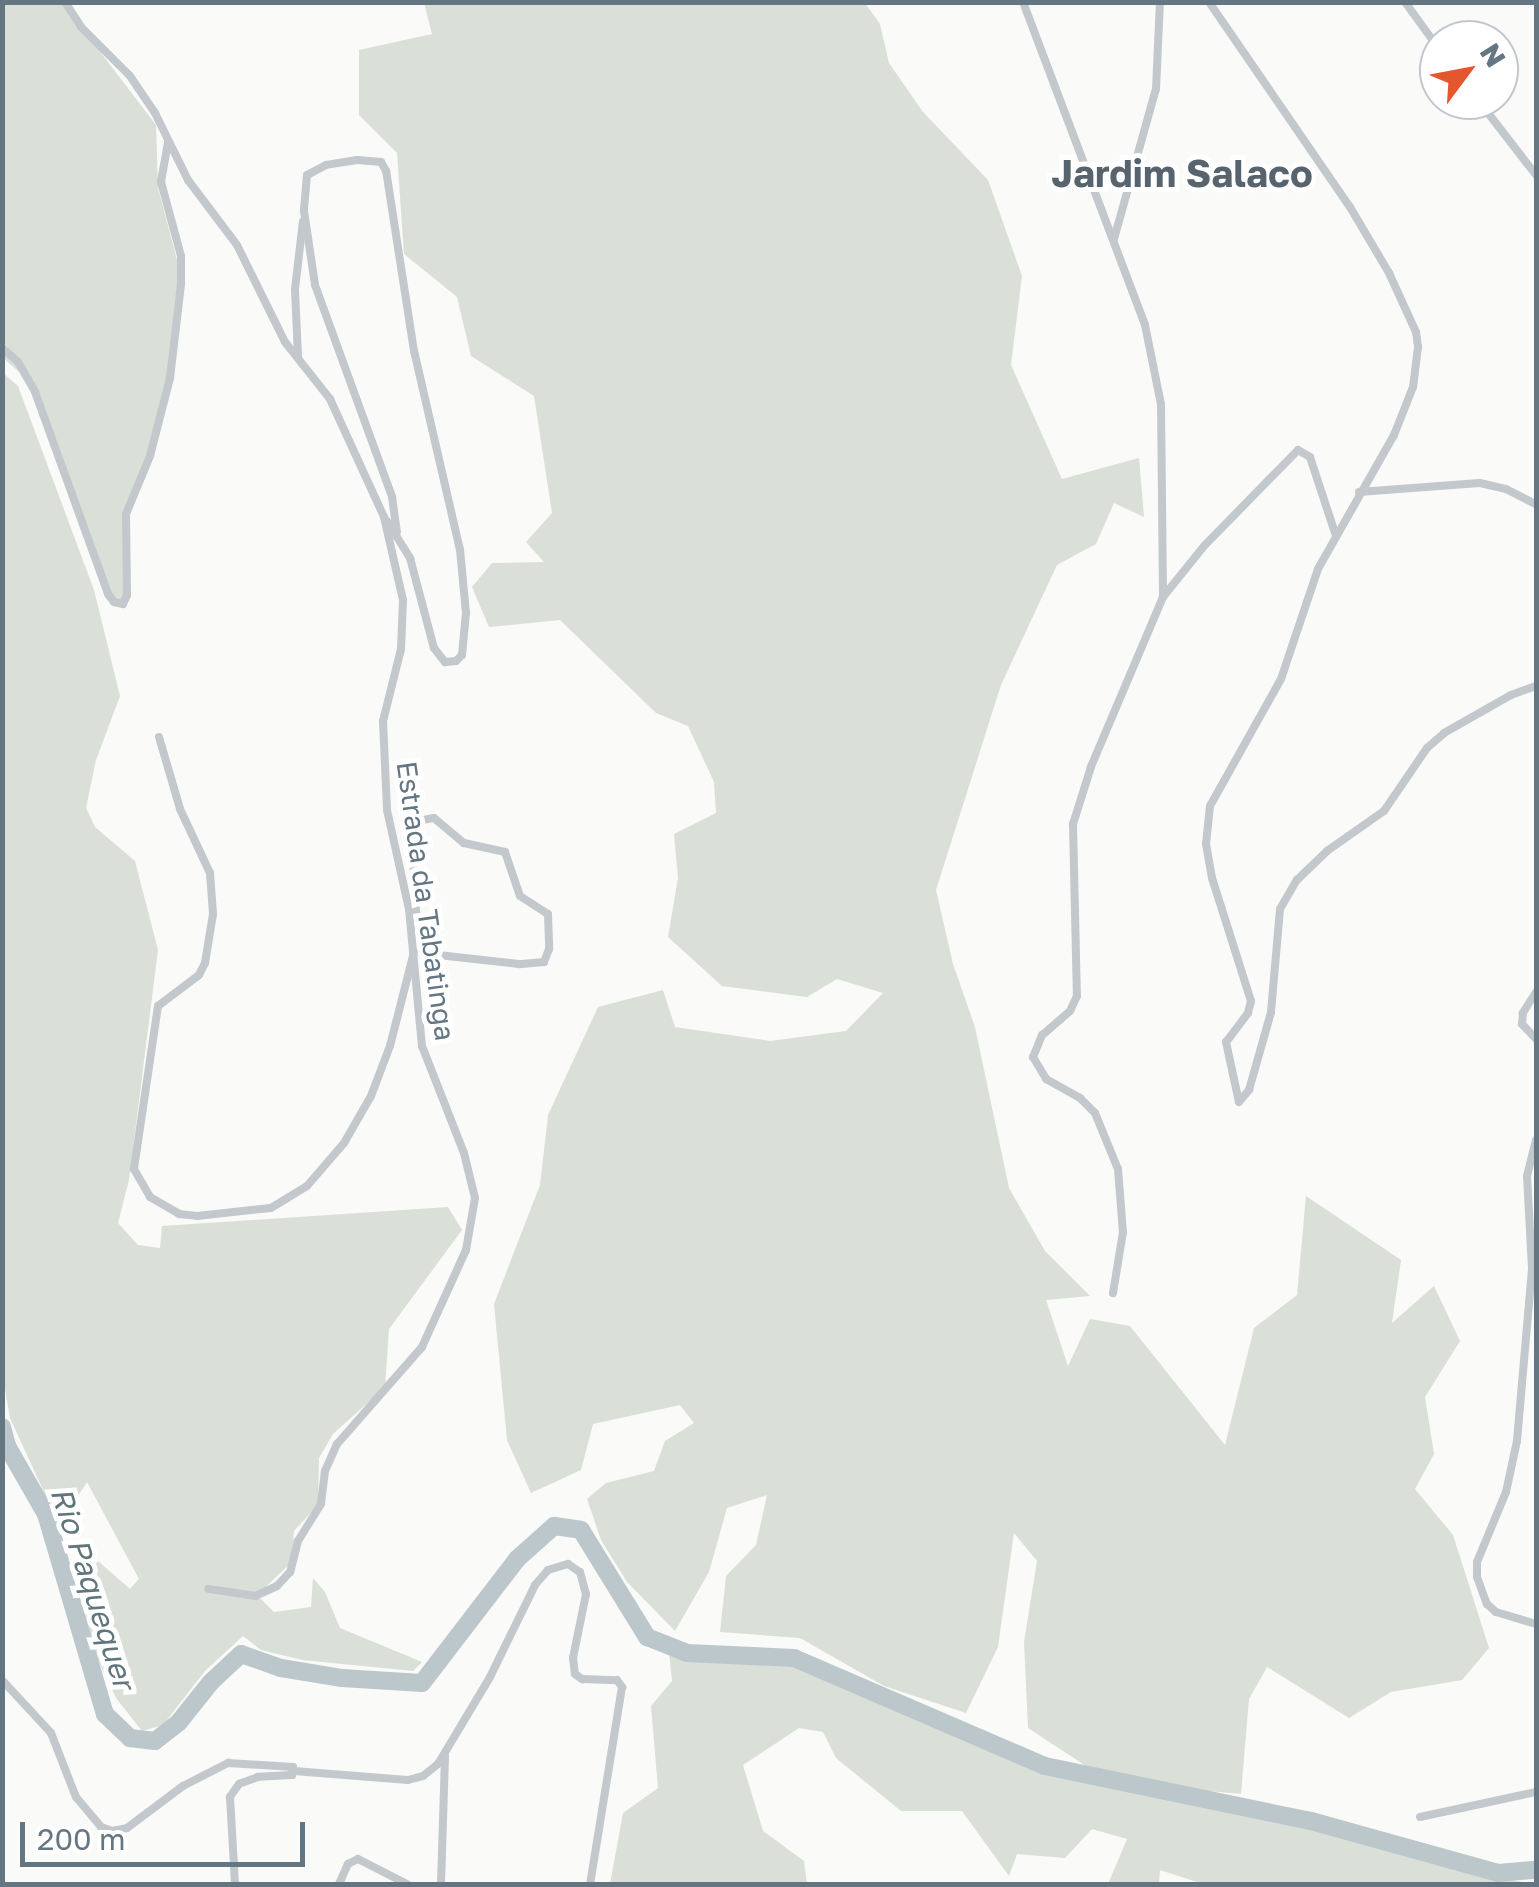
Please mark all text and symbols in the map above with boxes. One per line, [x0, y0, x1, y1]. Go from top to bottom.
north arrow [1419, 20, 1519, 120]
text: N [1474, 37, 1513, 73]
district label: Jardim Salaco [1051, 150, 1313, 196]
street label: Estrada da Tabatinga [390, 759, 462, 1043]
water label: Rio Paquequer [43, 1483, 143, 1693]
scale bar [25, 1802, 310, 1864]
text: 200 m [37, 1821, 126, 1857]

